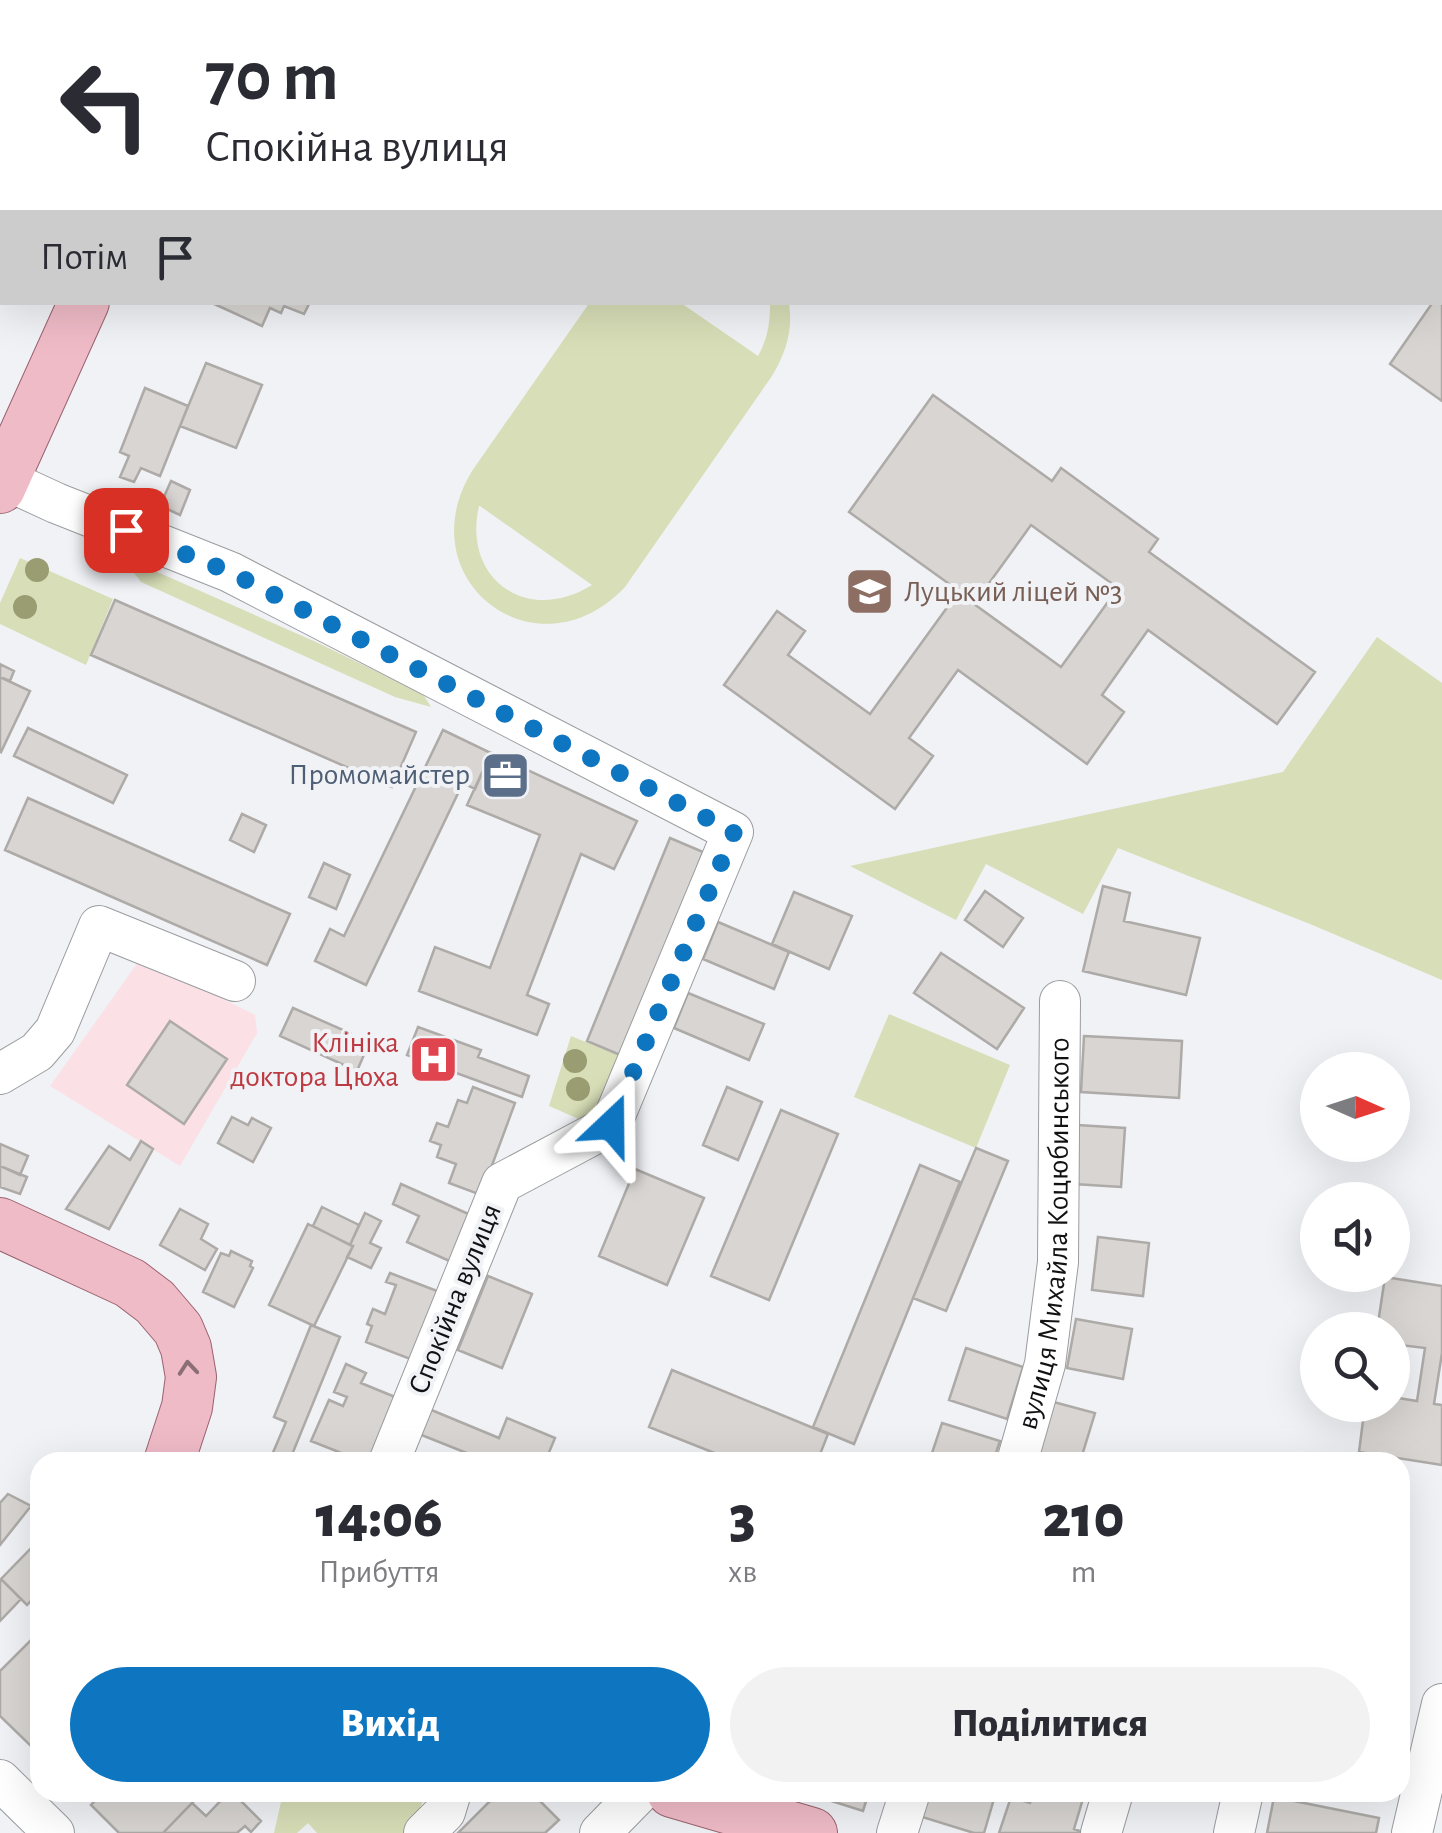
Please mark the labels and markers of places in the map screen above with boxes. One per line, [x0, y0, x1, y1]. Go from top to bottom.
pin [84, 488, 169, 573]
school or university icon: Луцький ліцей №3 [843, 566, 895, 618]
place label: Луцький ліцей №3 [904, 577, 1122, 607]
office icon: Промомайстер [479, 749, 531, 801]
place label: Промомайстер [289, 760, 470, 790]
place label: Клініка доктора Цюха [230, 1028, 399, 1092]
hospital icon: Клініка доктора Цюха [408, 1034, 460, 1086]

